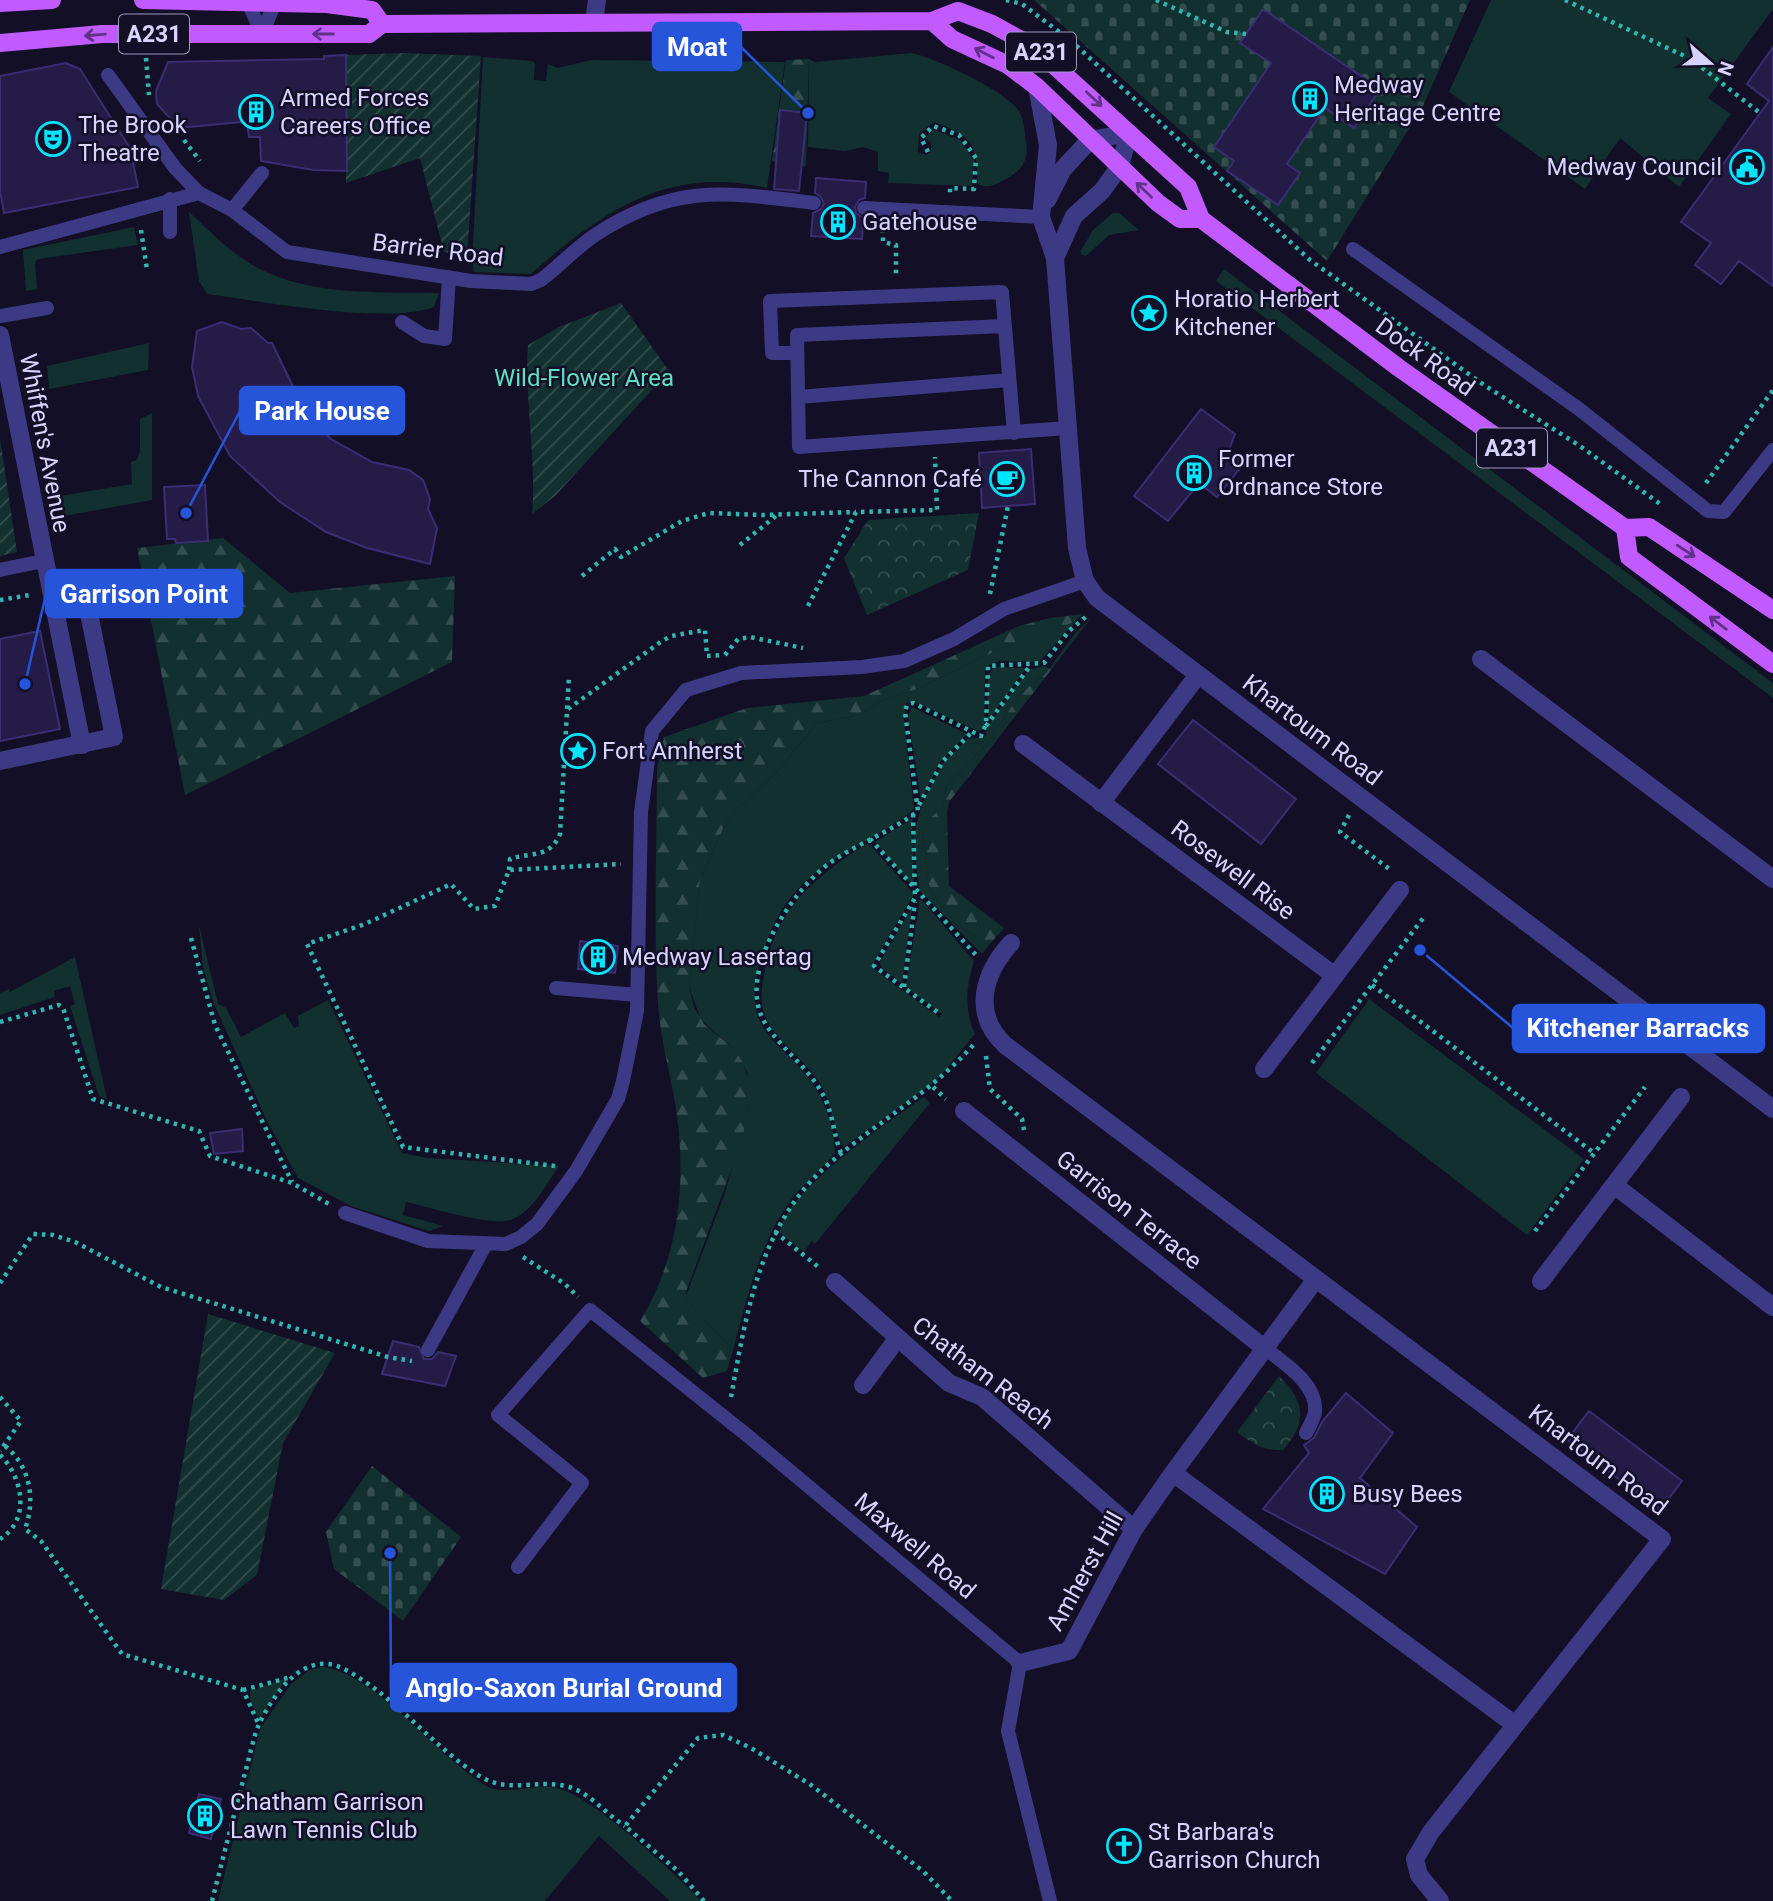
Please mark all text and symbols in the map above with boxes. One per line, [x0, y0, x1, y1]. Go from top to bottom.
road number: A231 [119, 14, 189, 54]
callout: Moat [653, 23, 741, 70]
one-way arrow [312, 27, 335, 41]
north arrow [1675, 28, 1745, 98]
one-way arrow [85, 29, 107, 42]
text: Moat [667, 32, 727, 62]
road number: A231 [1006, 32, 1076, 72]
one-way arrow [974, 46, 995, 60]
text: N [1712, 58, 1739, 79]
place label: Medway Heritage Centre [1334, 71, 1501, 127]
building icon: Medway Heritage Centre [1291, 80, 1329, 118]
place label: Armed Forces Careers Office [280, 84, 431, 140]
one-way arrow [1085, 90, 1102, 107]
building icon: Armed Forces Careers Office [237, 93, 275, 131]
place label: The Brook Theatre [78, 111, 187, 167]
theatre icon: The Brook Theatre [34, 120, 72, 158]
public building icon: Medway Council [1728, 148, 1766, 186]
place label: Medway Council [1547, 153, 1722, 181]
one-way arrow [1136, 181, 1153, 198]
building icon: Gatehouse [819, 203, 857, 241]
place label: Gatehouse [862, 208, 977, 236]
street label: Barrier Road [371, 228, 505, 272]
place label: Horatio Herbert Kitchener [1174, 285, 1340, 341]
place icon: Horatio Herbert Kitchener [1130, 294, 1168, 332]
street label: Dock Road [1370, 312, 1480, 402]
street label: Whiffen's Avenue [14, 351, 76, 535]
park label: Wild-Flower Area [494, 364, 674, 392]
callout: Park House [240, 387, 404, 434]
text: Park House [254, 396, 390, 426]
road number: A231 [1477, 428, 1547, 468]
place label: Former Ordnance Store [1218, 445, 1383, 501]
building icon: Former Ordnance Store [1175, 454, 1213, 492]
cafe icon: The Cannon Café [988, 460, 1026, 498]
place label: The Cannon Café [798, 465, 982, 493]
one-way arrow [1676, 544, 1695, 558]
callout: Garrison Point [46, 570, 242, 617]
text: Garrison Point [60, 579, 228, 609]
one-way arrow [1709, 616, 1728, 631]
street label: Khartoum Road [1237, 669, 1387, 791]
place icon: Fort Amherst [559, 732, 597, 770]
place label: Fort Amherst [602, 737, 742, 765]
street label: Rosewell Rise [1166, 814, 1300, 926]
building icon: Medway Lasertag [579, 938, 617, 976]
place label: Medway Lasertag [622, 943, 812, 971]
callout: Kitchener Barracks [1513, 1005, 1764, 1052]
text: Kitchener Barracks [1527, 1013, 1749, 1043]
street label: Garrison Terrace [1051, 1145, 1207, 1275]
street label: Chatham Reach [907, 1311, 1059, 1435]
street label: Khartoum Road [1523, 1399, 1673, 1521]
building icon: Busy Bees [1308, 1475, 1346, 1513]
place label: Busy Bees [1352, 1480, 1463, 1508]
street label: Maxwell Road [849, 1487, 981, 1605]
street label: Amherst Hill [1041, 1507, 1129, 1635]
callout: Anglo-Saxon Burial Ground [391, 1664, 736, 1711]
text: Anglo-Saxon Burial Ground [406, 1673, 722, 1703]
place label: Chatham Garrison Lawn Tennis Club [230, 1788, 424, 1844]
building icon: Chatham Garrison Lawn Tennis Club [186, 1797, 224, 1835]
place label: St Barbara's Garrison Church [1148, 1818, 1321, 1874]
church icon: St Barbara's Garrison Church [1105, 1827, 1143, 1865]

